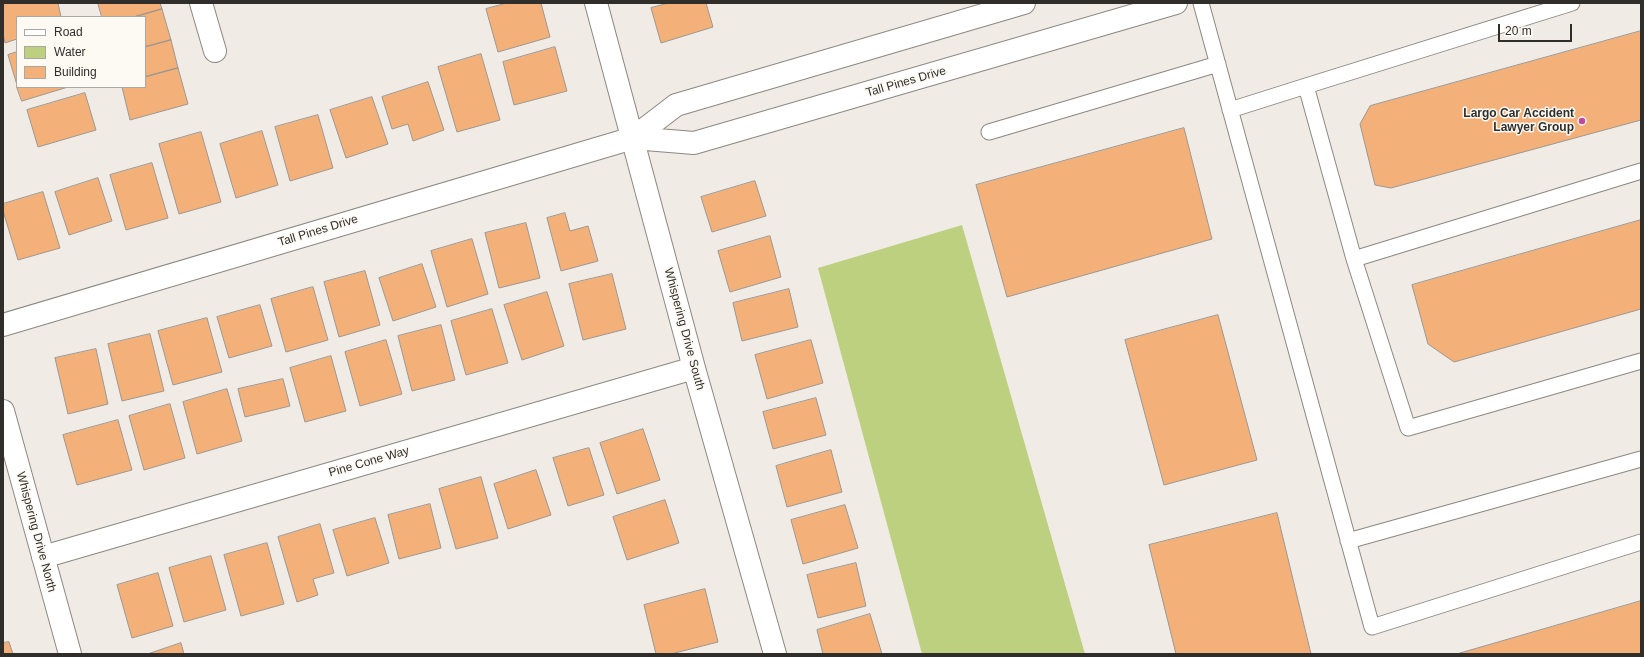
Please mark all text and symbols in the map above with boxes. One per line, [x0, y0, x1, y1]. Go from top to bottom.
legend [16, 16, 146, 88]
scale bar [1500, 16, 1574, 42]
text: 20 m [1505, 24, 1532, 38]
text: Road [54, 25, 83, 39]
text: Water [54, 45, 86, 59]
street label: Tall Pines Drive [864, 64, 948, 100]
text: Building [54, 65, 97, 79]
place label: Largo Car Accident Lawyer Group [1463, 107, 1574, 135]
marker: Largo Car Accident Lawyer Group [1577, 116, 1587, 126]
street label: Tall Pines Drive [276, 212, 360, 250]
street label: Whispering Drive South [661, 266, 707, 392]
street label: Pine Cone Way [327, 444, 411, 480]
street label: Whispering Drive North [13, 470, 59, 594]

